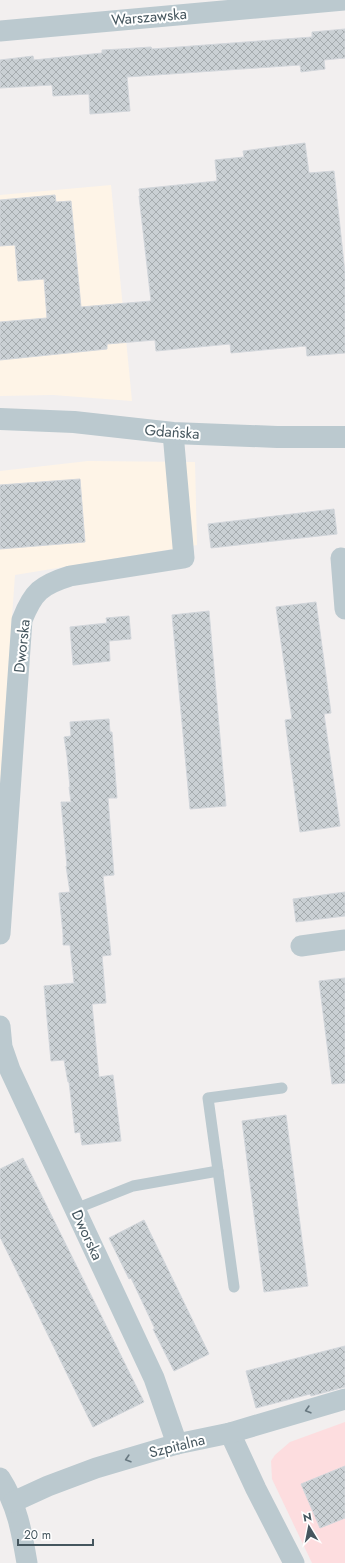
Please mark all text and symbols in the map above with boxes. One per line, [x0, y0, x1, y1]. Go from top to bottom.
street label: Warszawska [110, 3, 188, 31]
street label: Gdańska [144, 419, 200, 445]
street label: Dworska [8, 618, 36, 674]
street label: Dworska [66, 1206, 108, 1264]
one-way arrow [304, 1405, 311, 1414]
street label: Szpitalna [147, 1428, 207, 1464]
one-way arrow [125, 1454, 132, 1463]
north arrow [289, 1507, 329, 1547]
text: N [302, 1509, 313, 1526]
scale bar [18, 1521, 93, 1547]
text: 20 m [24, 1526, 51, 1544]

